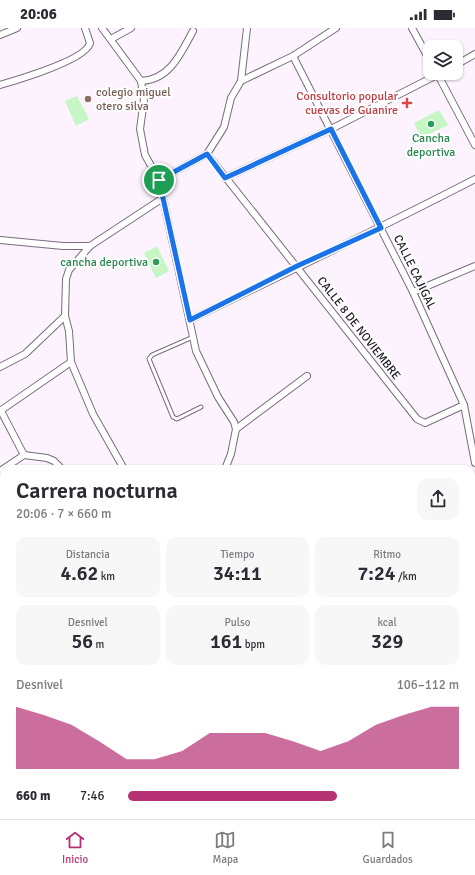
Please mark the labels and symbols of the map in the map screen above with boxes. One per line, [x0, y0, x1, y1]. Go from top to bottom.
place label: colegio miguel otero silva [96, 85, 171, 114]
place label: Consultorio popular cuevas de Guanire [296, 89, 399, 118]
marker: colegio miguel otero silva [83, 94, 93, 104]
marker: Consultorio popular cuevas de Guanire [401, 97, 413, 109]
marker: Cancha deportiva [426, 119, 436, 129]
place label: Cancha deportiva [407, 131, 455, 160]
pin [142, 163, 176, 197]
street label: CALLE CAJIGAL [390, 232, 439, 312]
place label: cancha deportiva [60, 255, 148, 270]
marker: cancha deportiva [151, 257, 161, 267]
street label: CALLE 8 DE NOVIEMBRE [314, 274, 404, 383]

